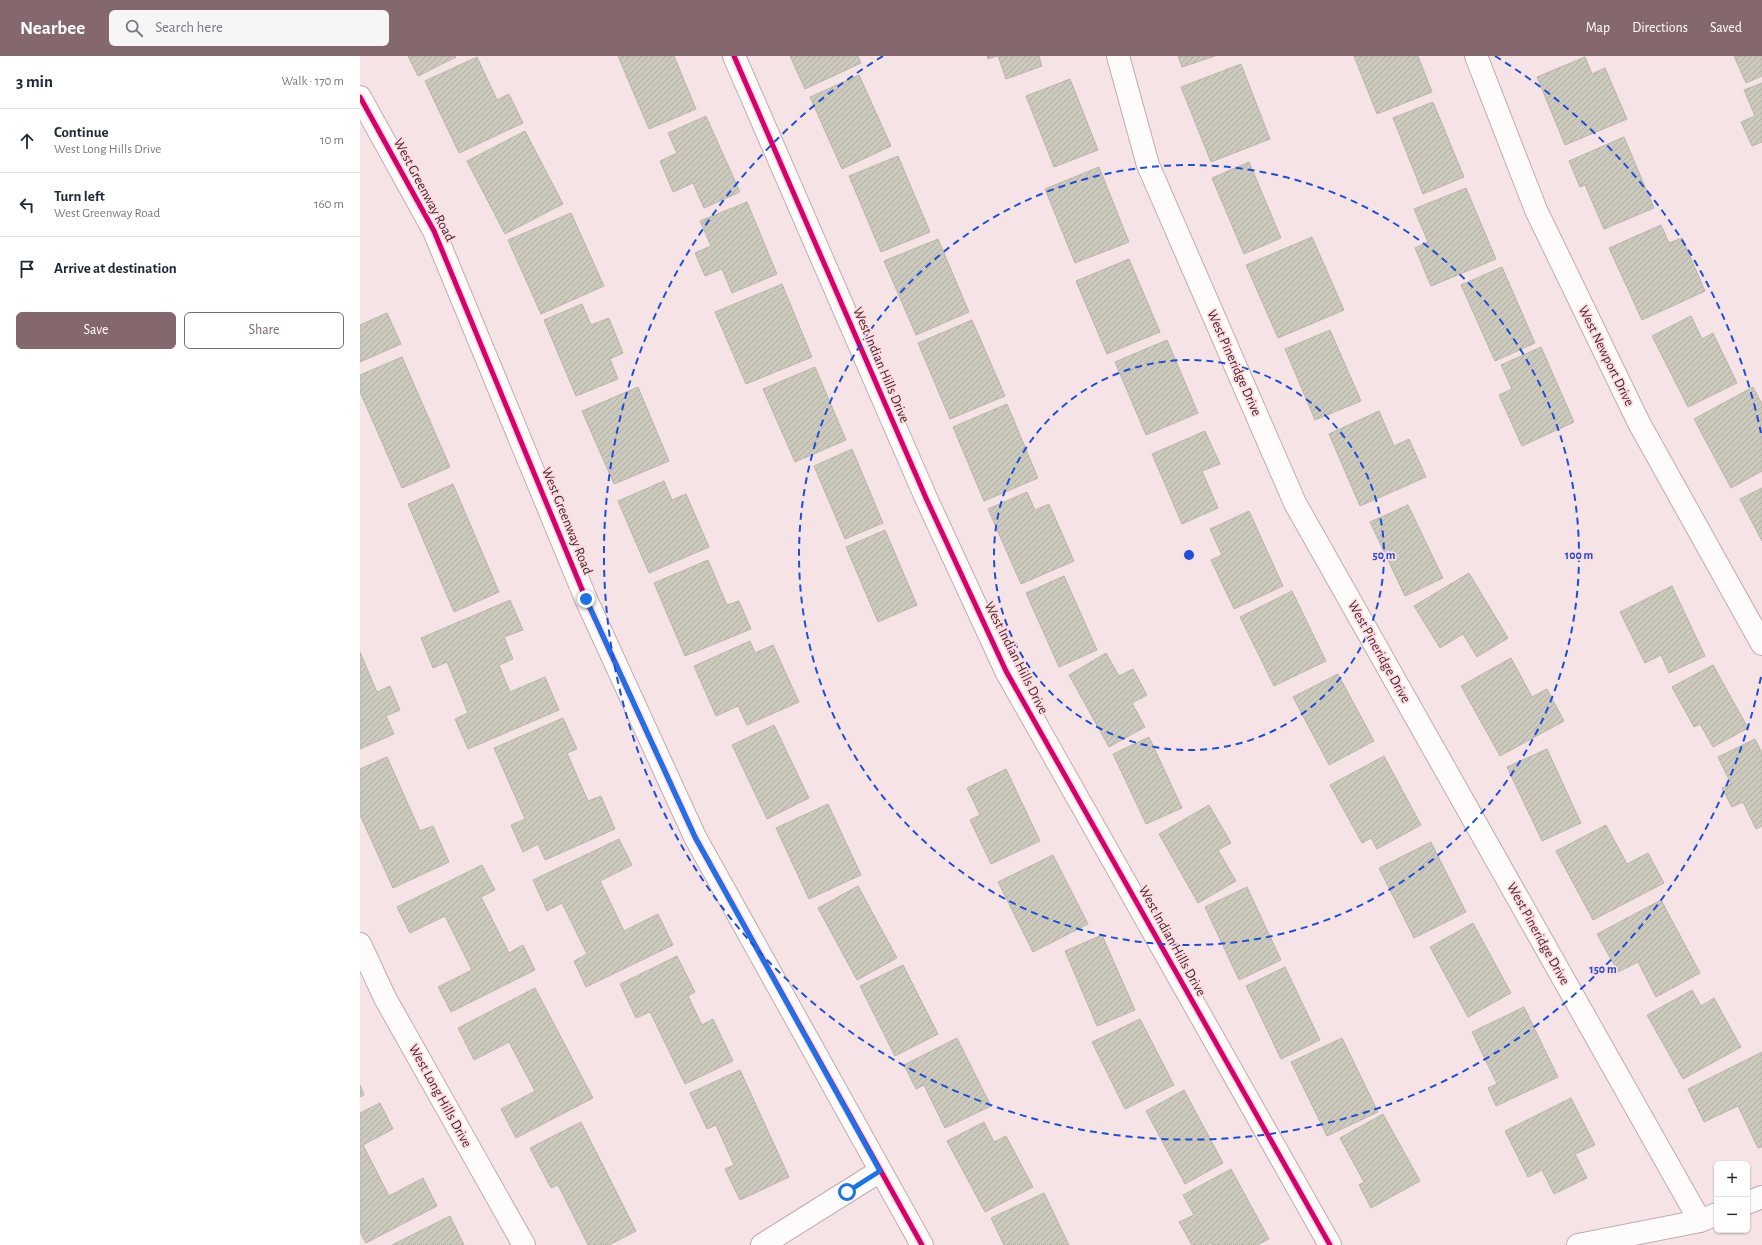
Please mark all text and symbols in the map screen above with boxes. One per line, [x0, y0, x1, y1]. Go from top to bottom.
search box [109, 10, 389, 46]
icon: search [123, 17, 145, 39]
text: Nearbee [20, 19, 85, 38]
text: Search here [155, 20, 223, 35]
text: Map [1586, 21, 1610, 35]
text: Directions [1632, 21, 1688, 35]
text: Saved [1710, 21, 1742, 35]
text: 3 min [16, 73, 53, 90]
text: Walk · 170 m [281, 75, 344, 88]
text: Continue [54, 125, 109, 140]
icon: ahead [16, 130, 38, 152]
text: 10 m [320, 134, 344, 147]
street label: West Greenway Road [391, 136, 457, 244]
text: West Long Hills Drive [54, 143, 161, 156]
text: Turn left [54, 189, 105, 204]
icon: left [16, 194, 38, 216]
text: 160 m [314, 198, 344, 211]
text: West Greenway Road [54, 207, 160, 220]
icon: arrive [16, 258, 38, 280]
text: Arrive at destination [54, 261, 177, 276]
street label: West Newport Drive [1576, 304, 1636, 408]
street label: West Indian Hills Drive [850, 305, 912, 425]
street label: West Pineridge Drive [1204, 308, 1264, 418]
button: Save [16, 312, 176, 349]
button: Share [184, 312, 344, 349]
street label: West Greenway Road [539, 465, 595, 577]
centre of rings [1182, 548, 1196, 562]
text: 50 m [1373, 549, 1396, 561]
text: 100 m [1565, 549, 1593, 561]
route end [577, 590, 595, 608]
street label: West Pineridge Drive [1345, 599, 1413, 705]
street label: West Indian Hills Drive [982, 600, 1050, 716]
street label: West Pineridge Drive [1504, 881, 1572, 987]
street label: West Indian Hills Drive [1136, 883, 1208, 999]
text: 150 m [1589, 963, 1617, 975]
street label: West Long Hills Drive [406, 1042, 474, 1150]
map controls [1714, 1161, 1750, 1233]
button: + [1714, 1161, 1750, 1197]
route start [838, 1183, 856, 1201]
button: − [1714, 1197, 1750, 1233]

